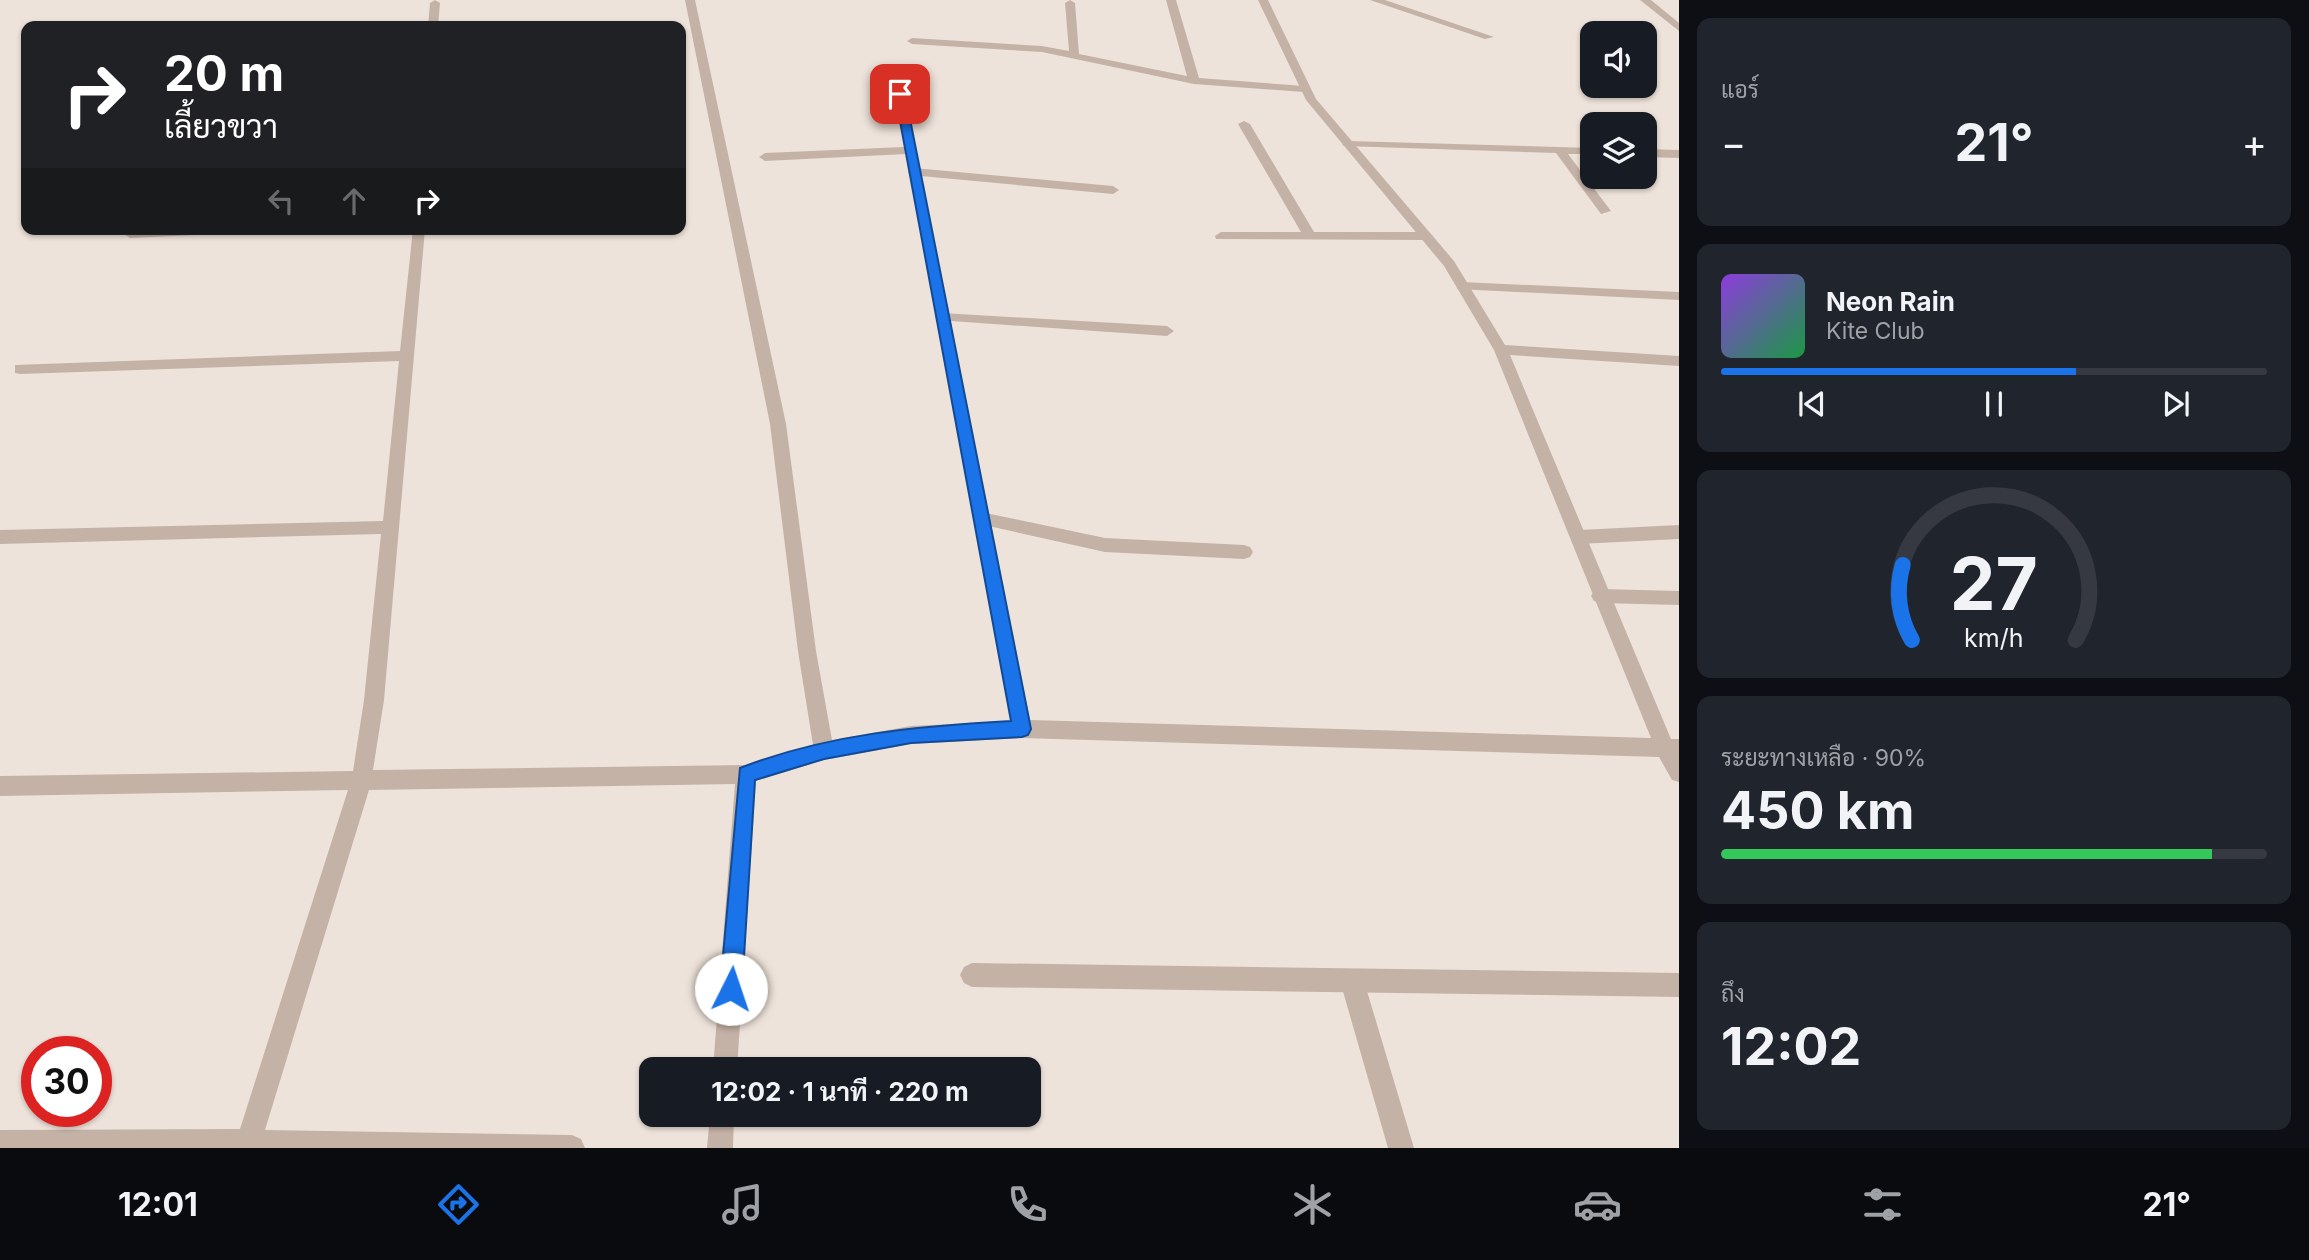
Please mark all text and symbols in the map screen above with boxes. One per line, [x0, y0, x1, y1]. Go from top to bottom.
map controls [1580, 21, 1657, 189]
button: sound [1580, 21, 1657, 98]
text: 20 m [164, 44, 284, 103]
icon: right [49, 49, 140, 140]
pin [870, 64, 930, 124]
icon: arrive [881, 75, 919, 113]
text: แอร์ [1721, 76, 1759, 104]
text: เลี้ยวขวา [164, 107, 278, 146]
text: 21° [1954, 111, 2034, 174]
button: layers [1580, 112, 1657, 189]
text: − [1721, 120, 1746, 166]
text: + [2242, 120, 2267, 166]
icon: left [262, 182, 300, 220]
icon: ahead [335, 182, 373, 220]
icon: right [408, 182, 446, 220]
text: Neon Rain [1826, 286, 1955, 317]
text: Kite Club [1826, 317, 1925, 345]
icon: previous [1793, 385, 1831, 423]
icon: pause [1975, 385, 2013, 423]
icon: next [2157, 385, 2195, 423]
text: 27 [1950, 539, 2038, 628]
text: km/h [1964, 623, 2024, 653]
text: ระยะทางเหลือ · 90% [1721, 744, 1926, 772]
text: 450 km [1721, 779, 1914, 842]
position arrow [694, 952, 768, 1026]
text: ถึง [1721, 980, 1745, 1008]
text: 12:02 [1721, 1015, 1861, 1078]
speed limit sign: 30 [21, 1036, 112, 1127]
text: 12:02 · 1 นาที · 220 m [711, 1076, 969, 1107]
icon: directions [434, 1180, 483, 1229]
icon: music [718, 1180, 767, 1229]
icon: phone [1003, 1180, 1052, 1229]
icon: climate [1288, 1180, 1337, 1229]
icon: car [1573, 1180, 1622, 1229]
icon: filters [1858, 1180, 1907, 1229]
text: 12:01 [118, 1185, 198, 1224]
text: 21° [2142, 1185, 2191, 1224]

